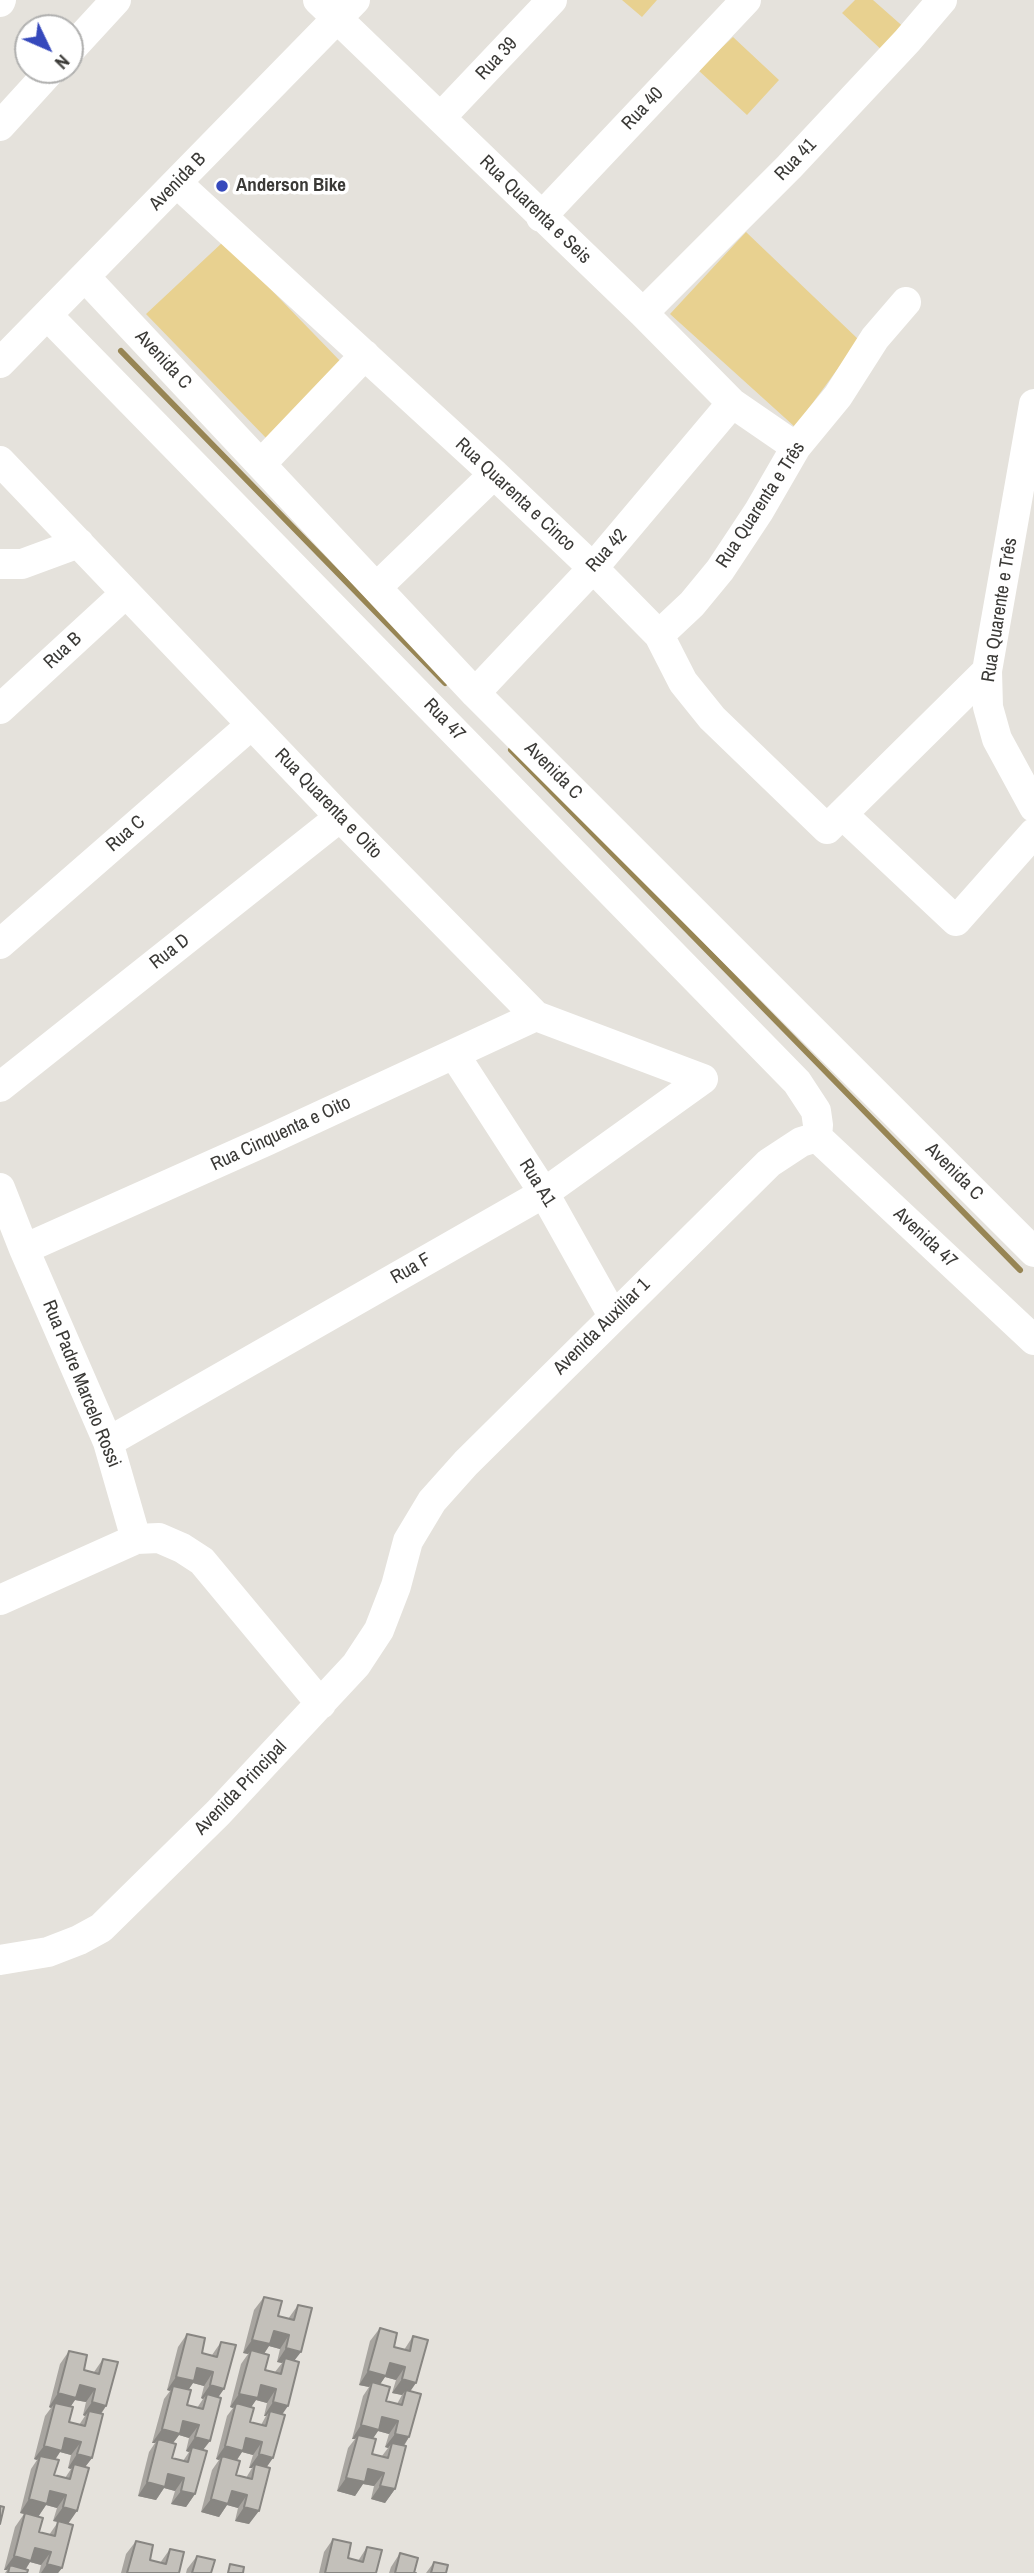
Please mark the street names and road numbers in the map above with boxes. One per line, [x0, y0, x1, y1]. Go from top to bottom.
street label: Rua 39 [472, 33, 522, 85]
street label: Rua 40 [618, 83, 668, 135]
street label: Rua 41 [770, 134, 822, 186]
street label: Avenida B [145, 148, 211, 216]
street label: Rua Quarenta e Seis [474, 151, 596, 269]
street label: Avenida C [130, 326, 196, 394]
street label: Rua Quarenta e Cinco [450, 434, 580, 556]
street label: Rua Quarenta e Três [712, 438, 810, 572]
street label: Rua 42 [582, 525, 632, 577]
street label: Rua Quarente e Três [977, 536, 1023, 684]
street label: Rua B [39, 628, 87, 674]
street label: Rua 47 [418, 694, 470, 746]
street label: Avenida C [519, 737, 587, 805]
street label: Rua Quarenta e Oito [270, 744, 386, 864]
street label: Rua C [102, 811, 150, 857]
street label: Rua D [146, 929, 194, 975]
street label: Rua Cinquenta e Oito [207, 1092, 355, 1176]
street label: Avenida C [920, 1138, 988, 1206]
street label: Rua A1 [514, 1155, 560, 1211]
street label: Avenida 47 [888, 1203, 962, 1273]
street label: Rua F [387, 1249, 435, 1289]
street label: Avenida Auxiliar 1 [549, 1274, 655, 1380]
street label: Rua Padre Marcelo Rossi [37, 1297, 125, 1471]
street label: Avenida Principal [190, 1736, 292, 1840]

